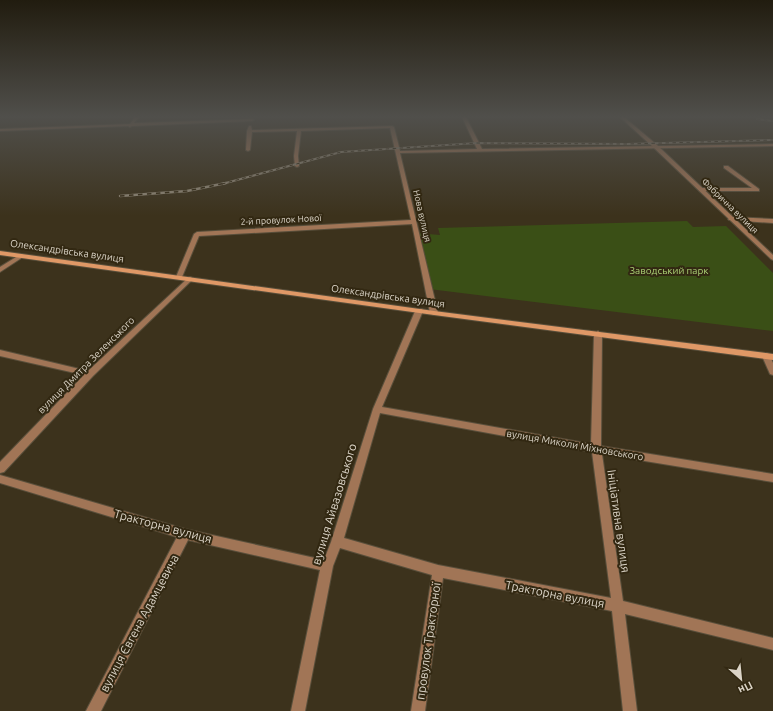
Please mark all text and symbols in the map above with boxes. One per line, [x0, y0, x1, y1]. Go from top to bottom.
street label: Фабрична вулиця [700, 176, 760, 236]
street label: Нова вулиця [411, 189, 433, 243]
street label: 2-й провулок Нової [240, 213, 323, 227]
street label: Олександрівська вулиця [9, 238, 125, 264]
park label: Заводський парк [630, 265, 708, 276]
street label: Олександрівська вулиця [330, 283, 446, 309]
street label: вулиця Дмитра Зеленського [35, 314, 137, 416]
street label: вулиця Миколи Міхновського [506, 428, 644, 462]
street label: вулиця Айвазовського [309, 442, 359, 566]
street label: Ініціативна вулиця [605, 469, 633, 573]
street label: Тракторна вулиця [113, 507, 213, 545]
street label: вулиця Євгена Адамцевича [97, 552, 181, 694]
street label: Тракторна вулиця [504, 578, 606, 610]
street label: провулок Тракторної [413, 581, 443, 700]
north arrow [721, 659, 761, 699]
text: Пн [736, 679, 755, 697]

